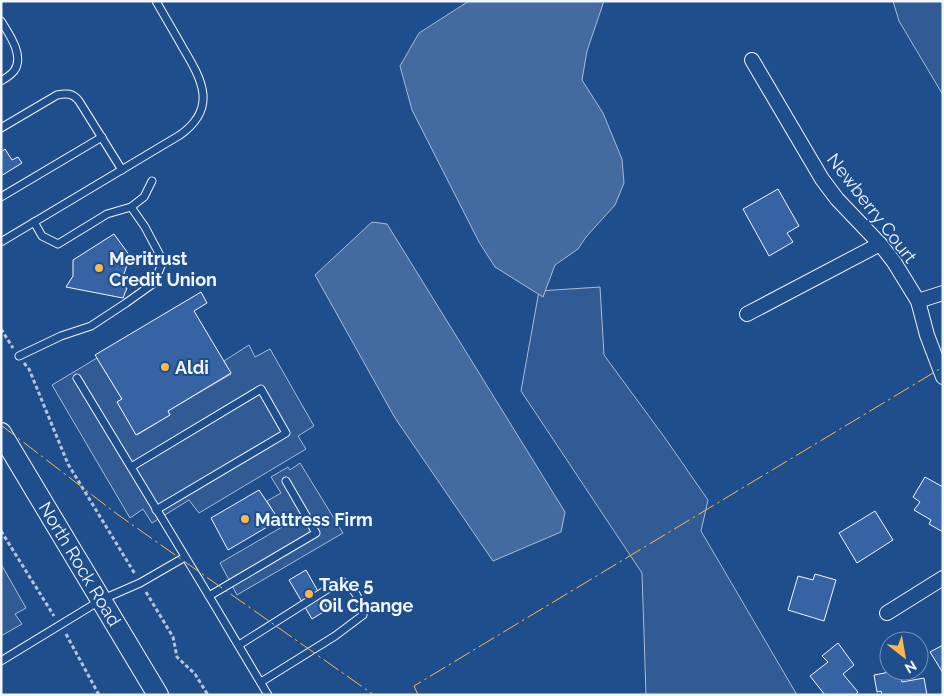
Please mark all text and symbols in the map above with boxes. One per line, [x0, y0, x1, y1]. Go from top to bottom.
street label: Newberry Court [823, 149, 921, 267]
place label: Meritrust Credit Union [109, 248, 217, 290]
marker: Meritrust Credit Union [93, 262, 105, 274]
place label: Aldi [175, 357, 209, 378]
marker: Aldi [159, 361, 171, 373]
street label: North Rock Road [35, 498, 125, 630]
place label: Mattress Firm [255, 509, 373, 530]
marker: Mattress Firm [239, 513, 251, 525]
place label: Take 5 Oil Change [319, 574, 414, 616]
marker: Take 5 Oil Change [303, 588, 315, 600]
north arrow [879, 631, 929, 681]
text: N [902, 658, 919, 677]

